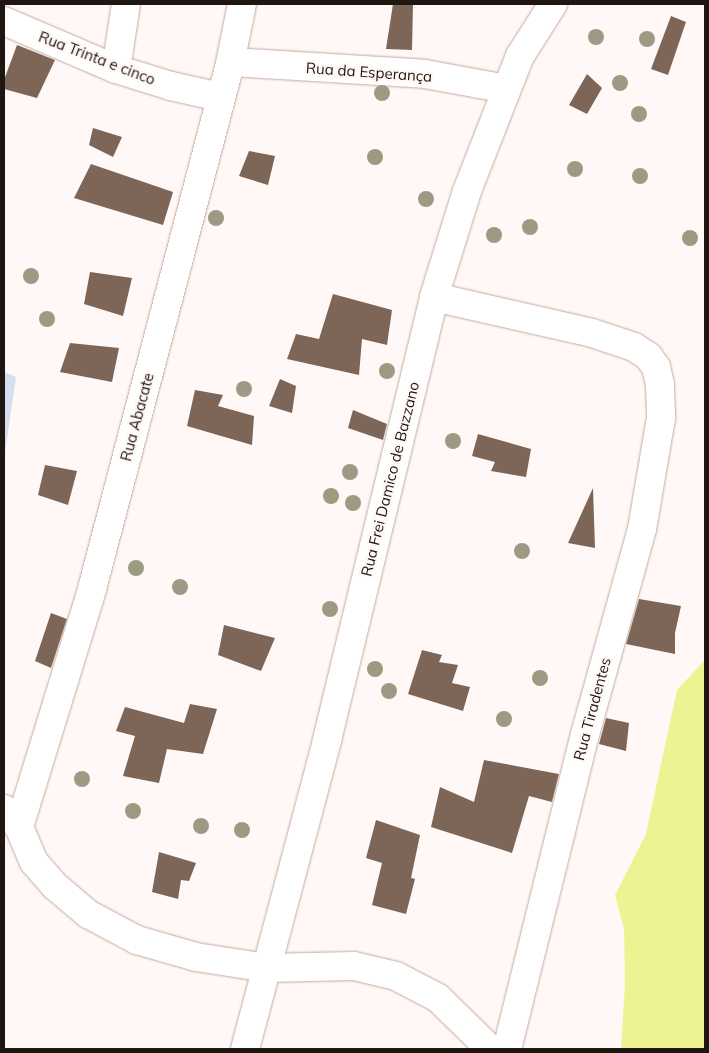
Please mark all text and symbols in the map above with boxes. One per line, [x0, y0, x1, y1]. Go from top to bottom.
street label: Rua Trinta e cinco [36, 27, 158, 89]
street label: Rua da Esperança [305, 59, 433, 85]
street label: Rua Abacate [117, 371, 157, 463]
street label: Rua Frei Damico de Bazzano [357, 380, 423, 578]
street label: Rua Tiradentes [570, 656, 614, 762]

